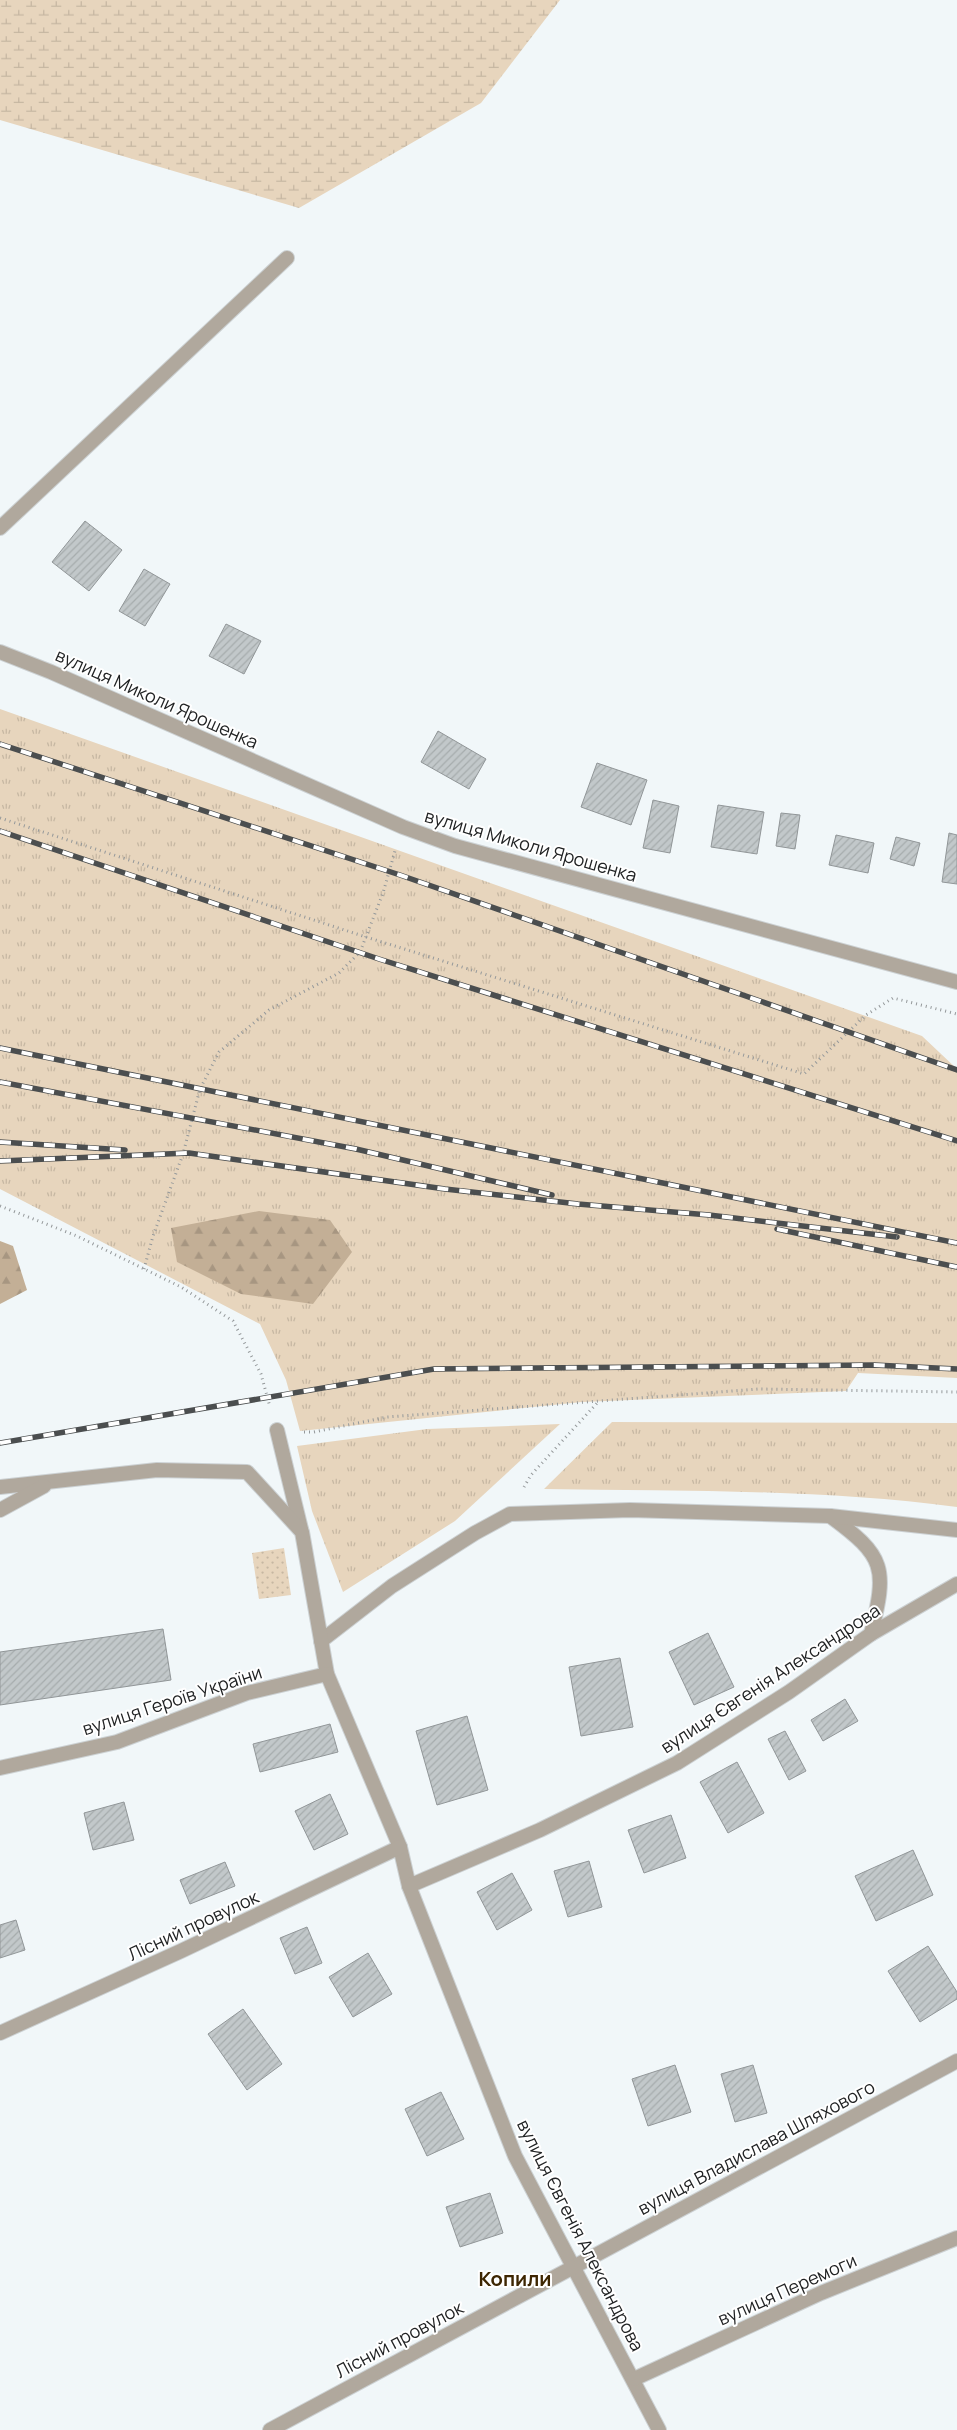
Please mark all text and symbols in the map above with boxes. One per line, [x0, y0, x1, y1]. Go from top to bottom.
street label: вулиця Миколи Ярошенка [52, 642, 262, 754]
street label: вулиця Миколи Ярошенка [422, 803, 640, 887]
street label: вулиця Євгенія Александрова [656, 1598, 884, 1758]
street label: вулиця Героїв України [79, 1660, 265, 1740]
street label: Лісний провулок [124, 1884, 263, 1966]
street label: вулиця Владислава Шляхового [633, 2074, 879, 2220]
street label: вулиця Євгенія Александрова [512, 2115, 650, 2355]
street label: вулиця Перемоги [714, 2248, 860, 2330]
district label: Копили [478, 2265, 552, 2292]
street label: Лісний провулок [331, 2295, 468, 2383]

